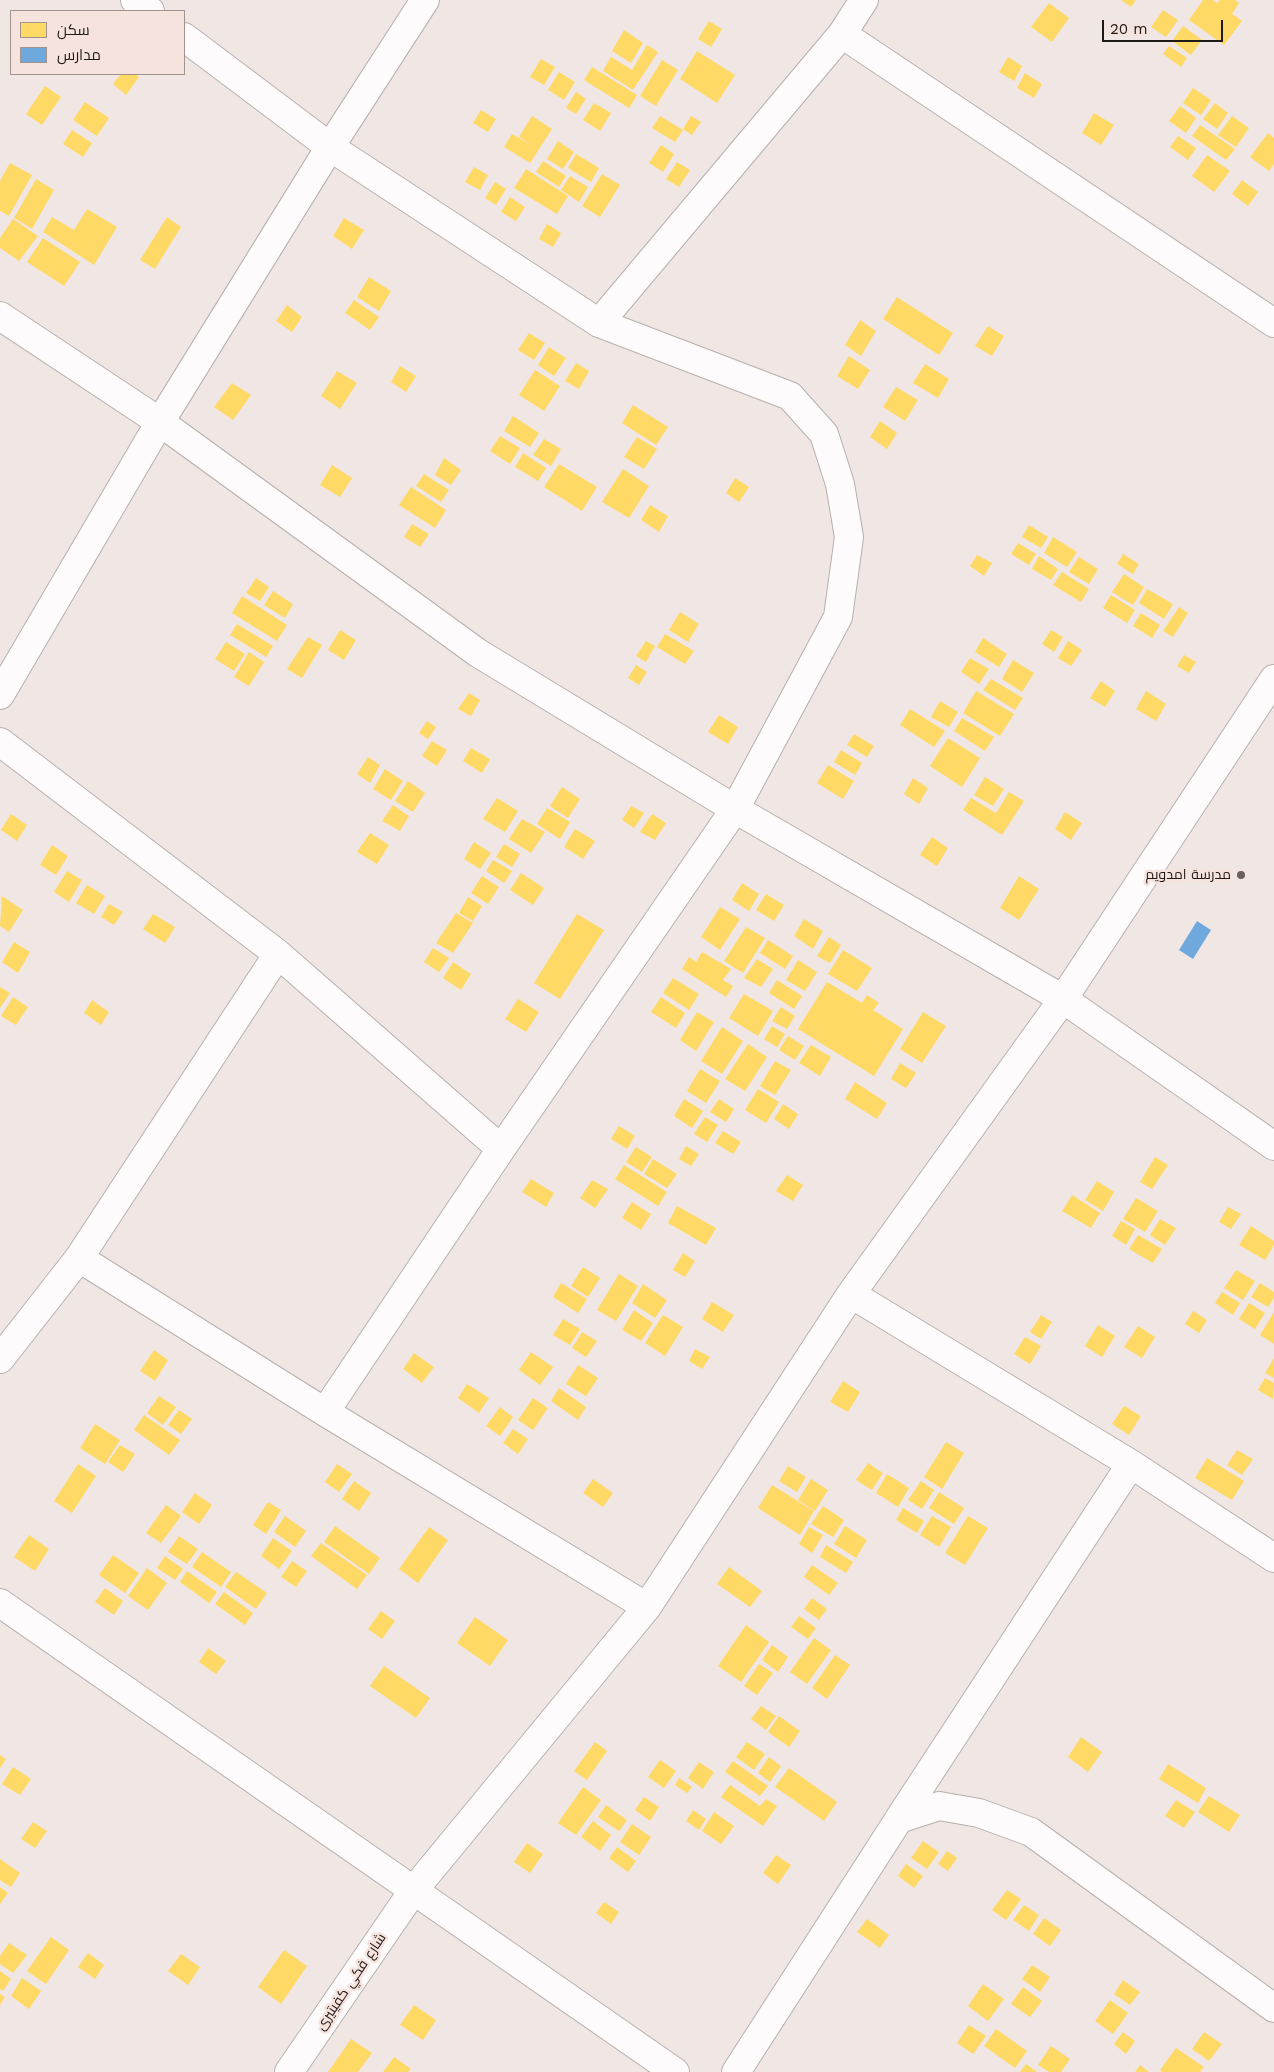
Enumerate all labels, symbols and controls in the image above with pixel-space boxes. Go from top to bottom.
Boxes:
legend [10,10,185,75]
scale bar [1104,10,1225,42]
text: 20 m [1110,20,1148,38]
text: سكن [57,21,90,39]
text: مدارس [57,46,101,64]
place label: مدرسة امدويم [1146,867,1231,883]
marker: مدرسة امدويم [1235,869,1247,881]
street label: شارع فكي كفيتيرى [312,1930,390,2034]

